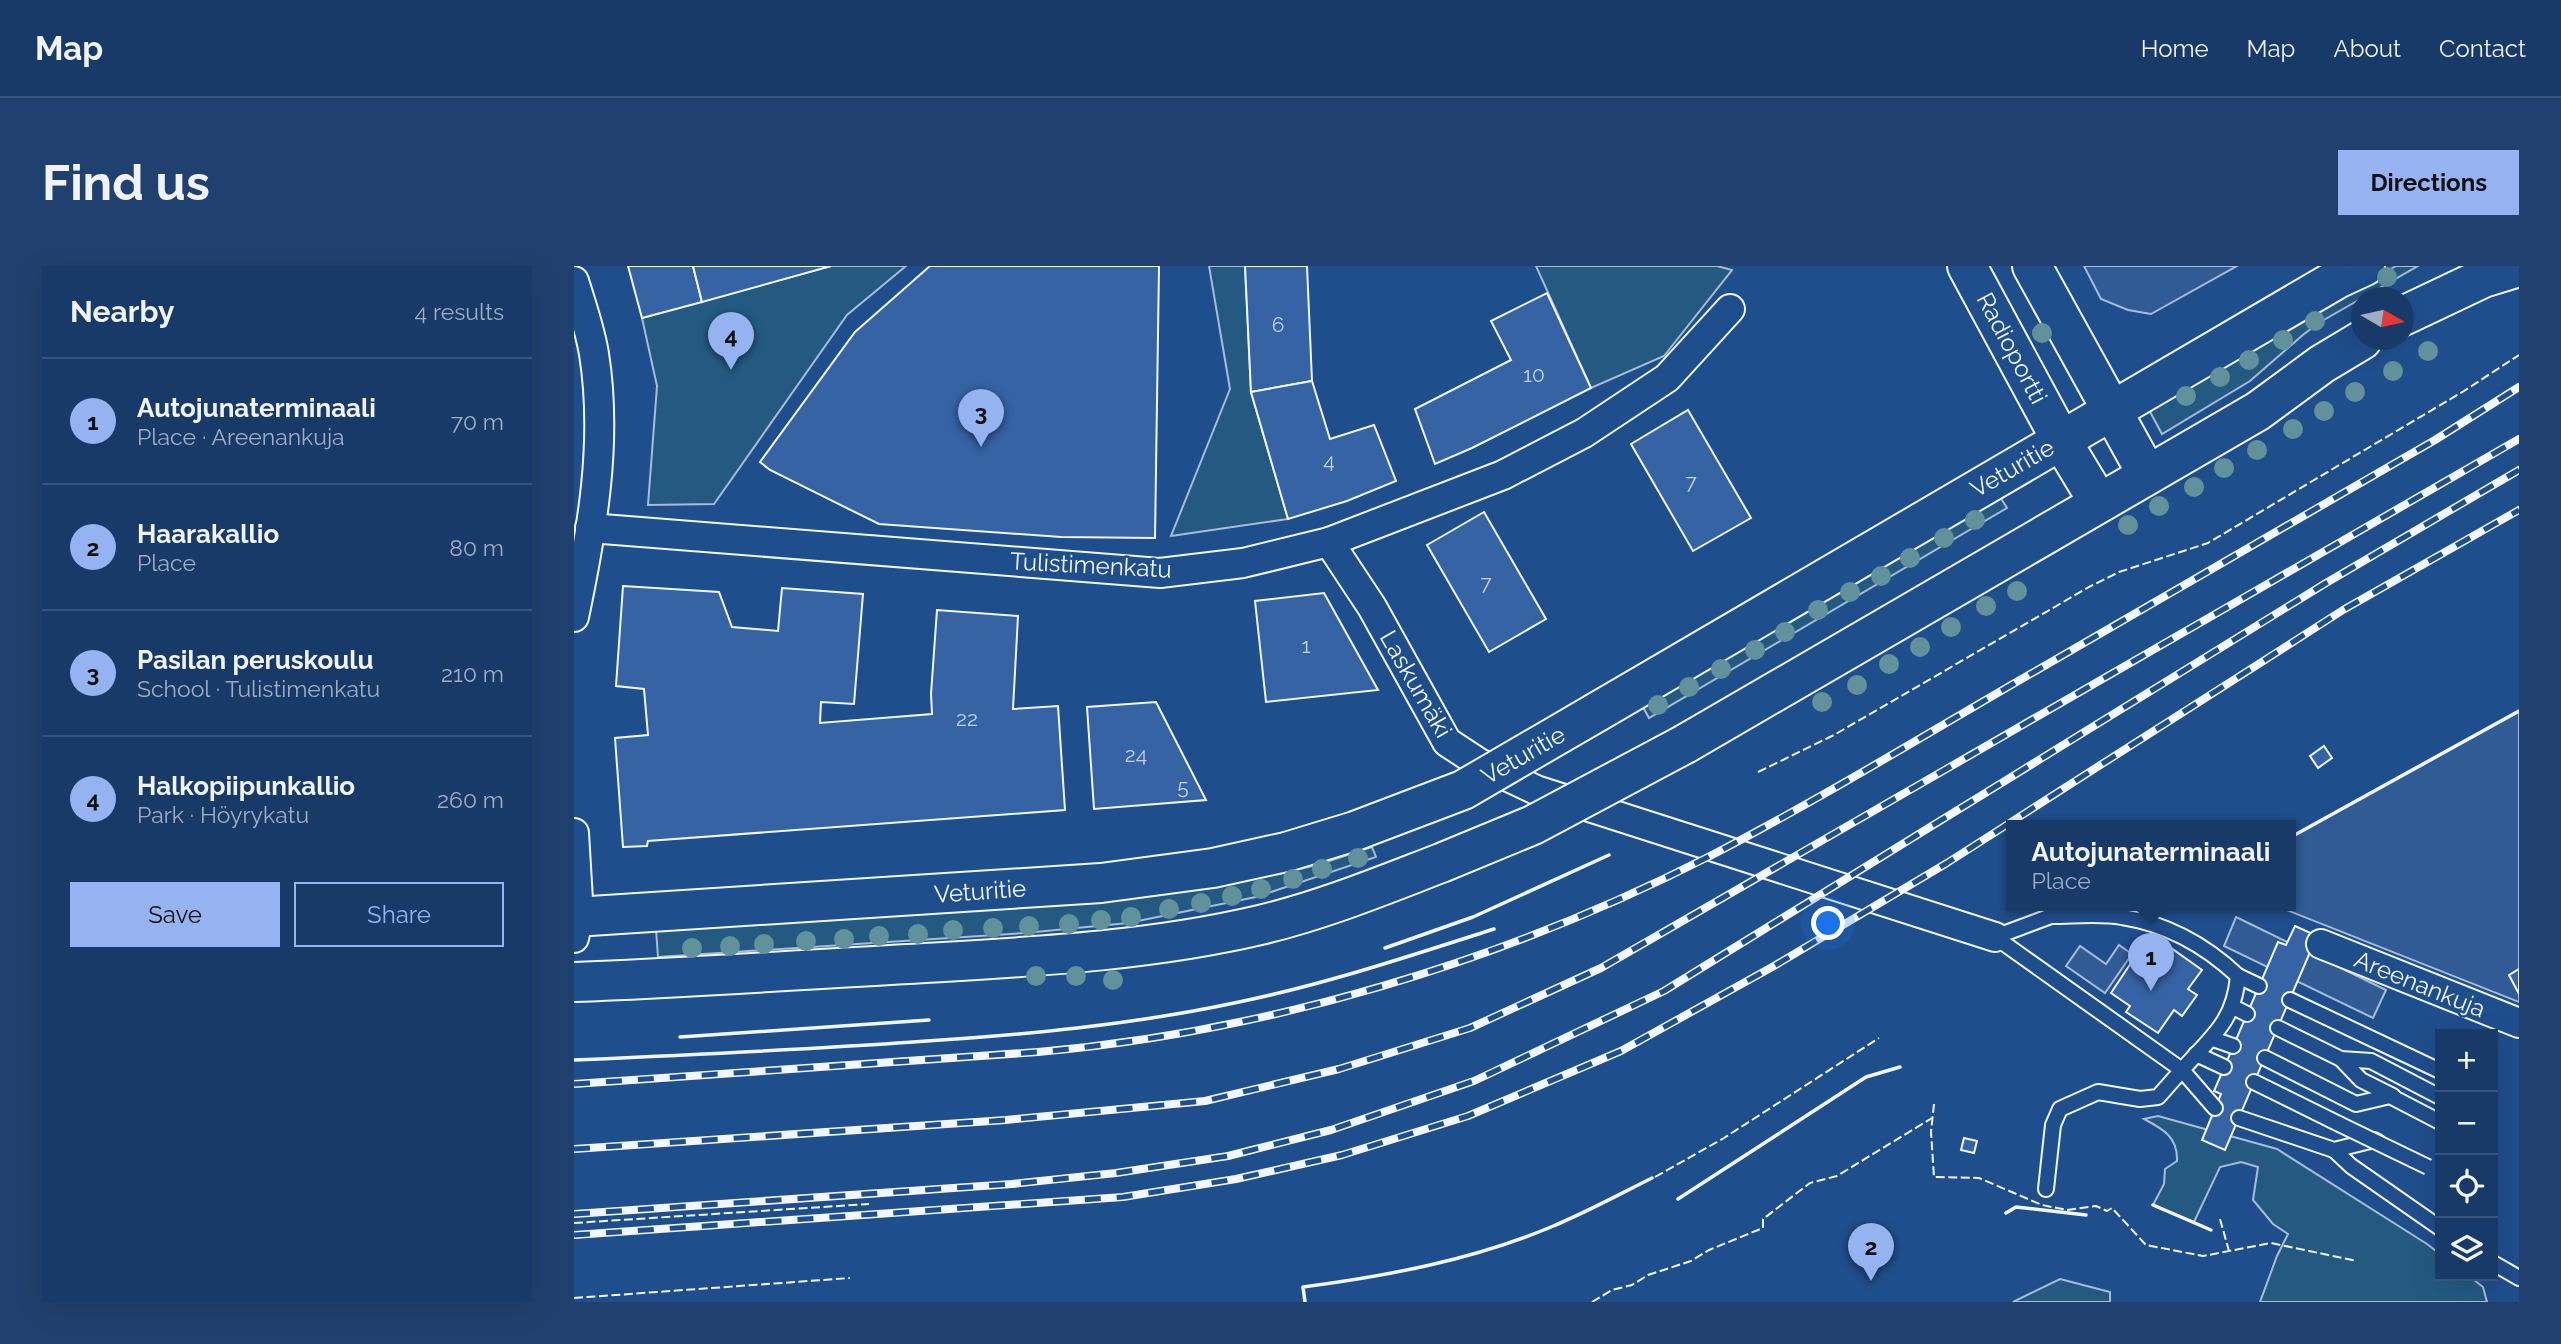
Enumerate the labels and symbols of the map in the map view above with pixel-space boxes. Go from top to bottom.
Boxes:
street label: Radioportti [1971,287,2053,409]
north arrow [2351,287,2414,350]
pin: 4 [708,312,754,370]
house number: 6 [1272,312,1284,337]
house number: 10 [1523,362,1545,387]
pin: 3 [958,389,1004,447]
street label: Veturitie [1965,432,2059,504]
house number: 4 [1323,448,1335,473]
house number: 7 [1685,469,1697,494]
street label: Tulistimenkatu [1010,546,1172,584]
house number: 7 [1480,570,1492,595]
street label: Laskumäki [1374,625,1458,743]
house number: 1 [1302,633,1311,658]
house number: 22 [956,706,978,731]
street label: Veturitie [1476,719,1570,791]
house number: 24 [1125,742,1147,767]
house number: 5 [1177,774,1189,799]
street label: Veturitie [933,873,1027,909]
your location [1811,906,1845,940]
pin: 1 [2128,933,2174,991]
street label: Areenankuja [2350,945,2490,1023]
pin: 2 [1848,1223,1894,1281]

